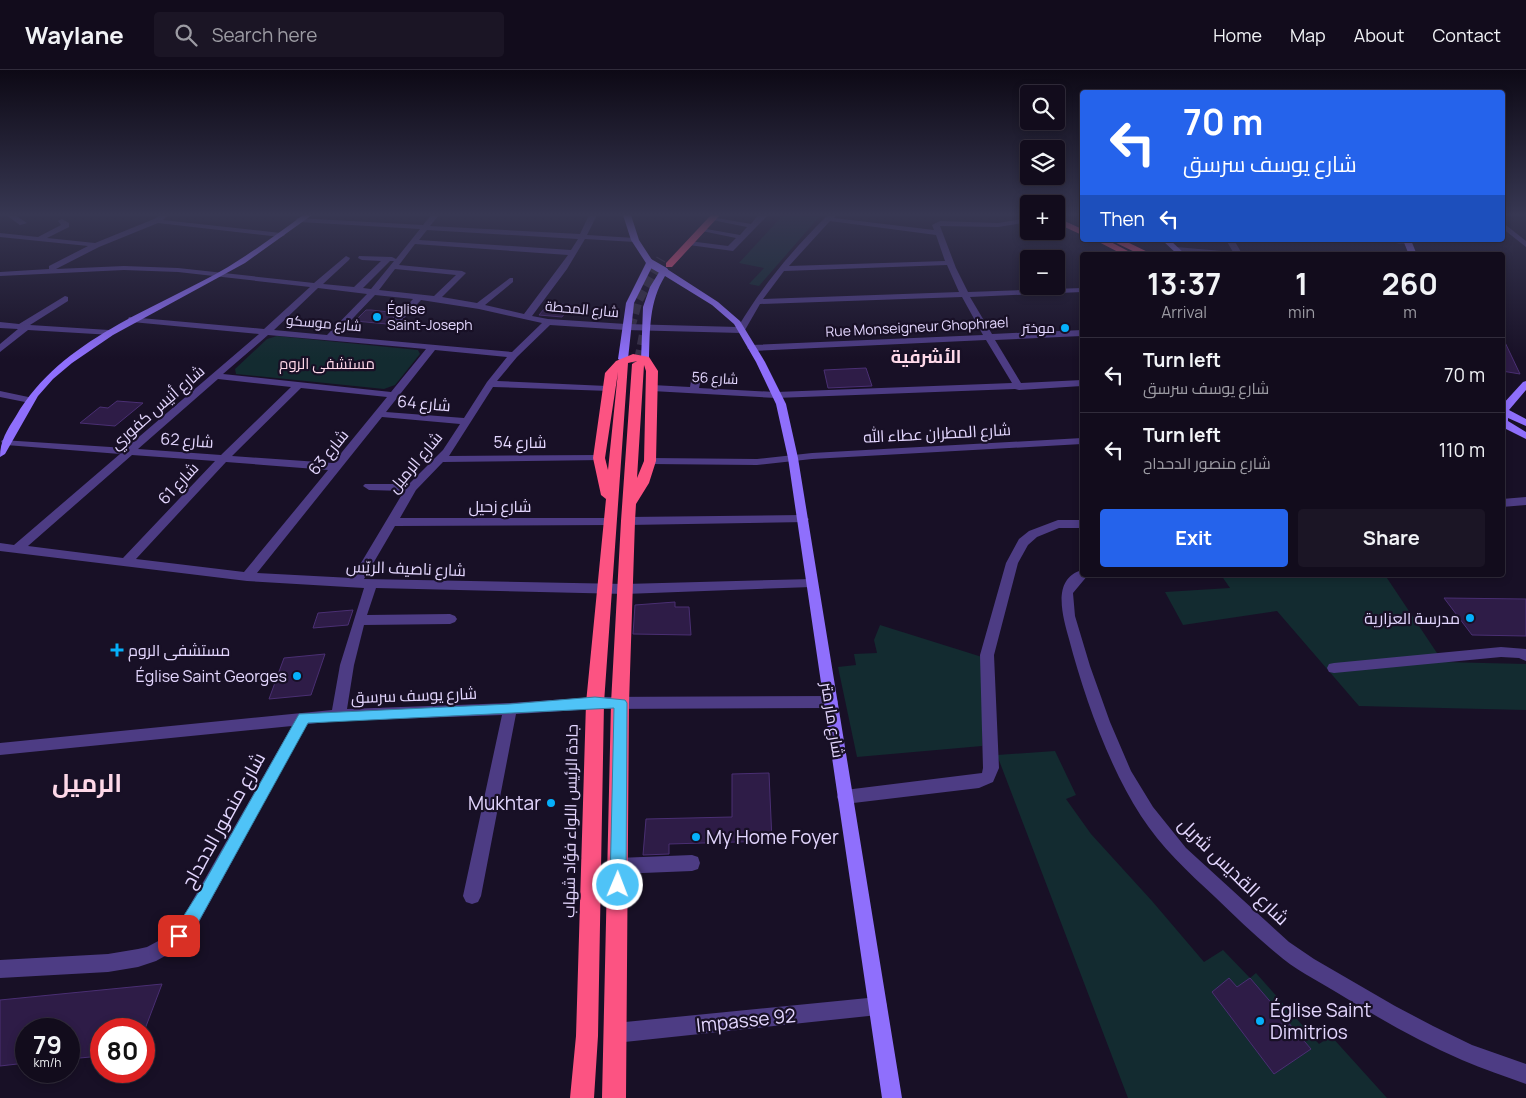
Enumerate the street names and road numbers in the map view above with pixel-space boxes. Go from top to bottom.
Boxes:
street label: شارع المحطة [544,296,620,321]
street label: شارع موسكو [285,310,363,335]
street label: Rue Monseigneur Ghophrael [825,312,1009,341]
street label: شارع أنيس كفوري [105,360,211,456]
street label: شارع 56 [691,367,739,388]
street label: شارع 64 [396,390,452,417]
street label: شارع المطران عطاء الله [863,418,1011,449]
street label: شارع 63 [303,424,354,480]
street label: شارع 62 [160,427,214,454]
street label: شارع الرميل [383,427,448,498]
street label: شارع 54 [494,431,546,454]
street label: شارع 61 [153,457,204,510]
street label: شارع زحيل [468,495,532,518]
street label: شارع ناصيف الريّس [346,555,466,582]
street label: شارع مار متر [815,680,850,760]
street label: شارع يوسف سرسق [350,682,478,709]
street label: جادة الرئيس اللواء فؤاد شهاب [557,724,583,918]
street label: شارع منصور الدحداح [175,747,272,893]
street label: شارع القديس شربل [1172,811,1295,932]
street label: Impasse 92 [695,1002,797,1038]

